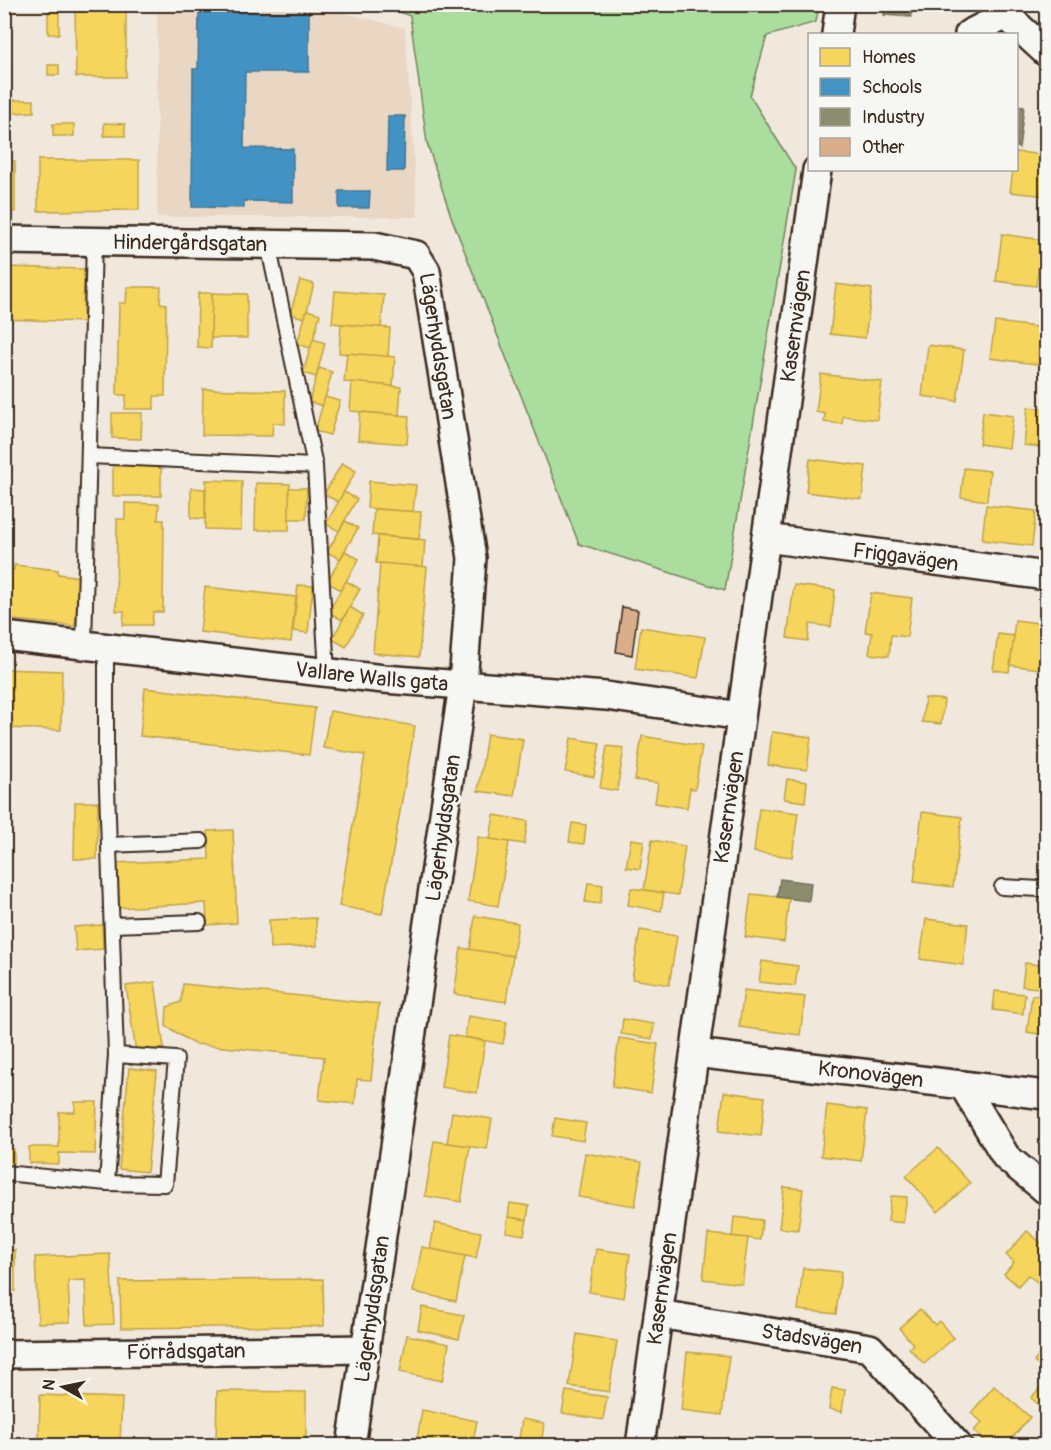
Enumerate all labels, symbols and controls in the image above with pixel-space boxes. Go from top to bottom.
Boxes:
legend [808,33,1018,171]
text: Homes [862,46,915,69]
text: Schools [862,76,922,99]
text: Industry [862,106,925,129]
text: Other [862,136,905,159]
street label: Hindergårdsgatan [113,229,267,258]
street label: Kasernvägen [775,268,817,384]
street label: Lägerhyddsgatan [412,271,463,422]
street label: Friggavägen [851,537,960,578]
street label: Vallare Walls gata [294,656,449,698]
street label: Kasernvägen [708,749,750,865]
street label: Lägerhyddsgatan [420,753,467,903]
street label: Kronovägen [816,1055,925,1094]
street label: Kasernvägen [641,1231,684,1347]
street label: Lägerhyddsgatan [349,1234,396,1384]
street label: Stadsvägen [759,1318,864,1361]
street label: Förrådsgatan [126,1338,246,1366]
north arrow [33,1357,93,1417]
text: N [38,1378,60,1392]

